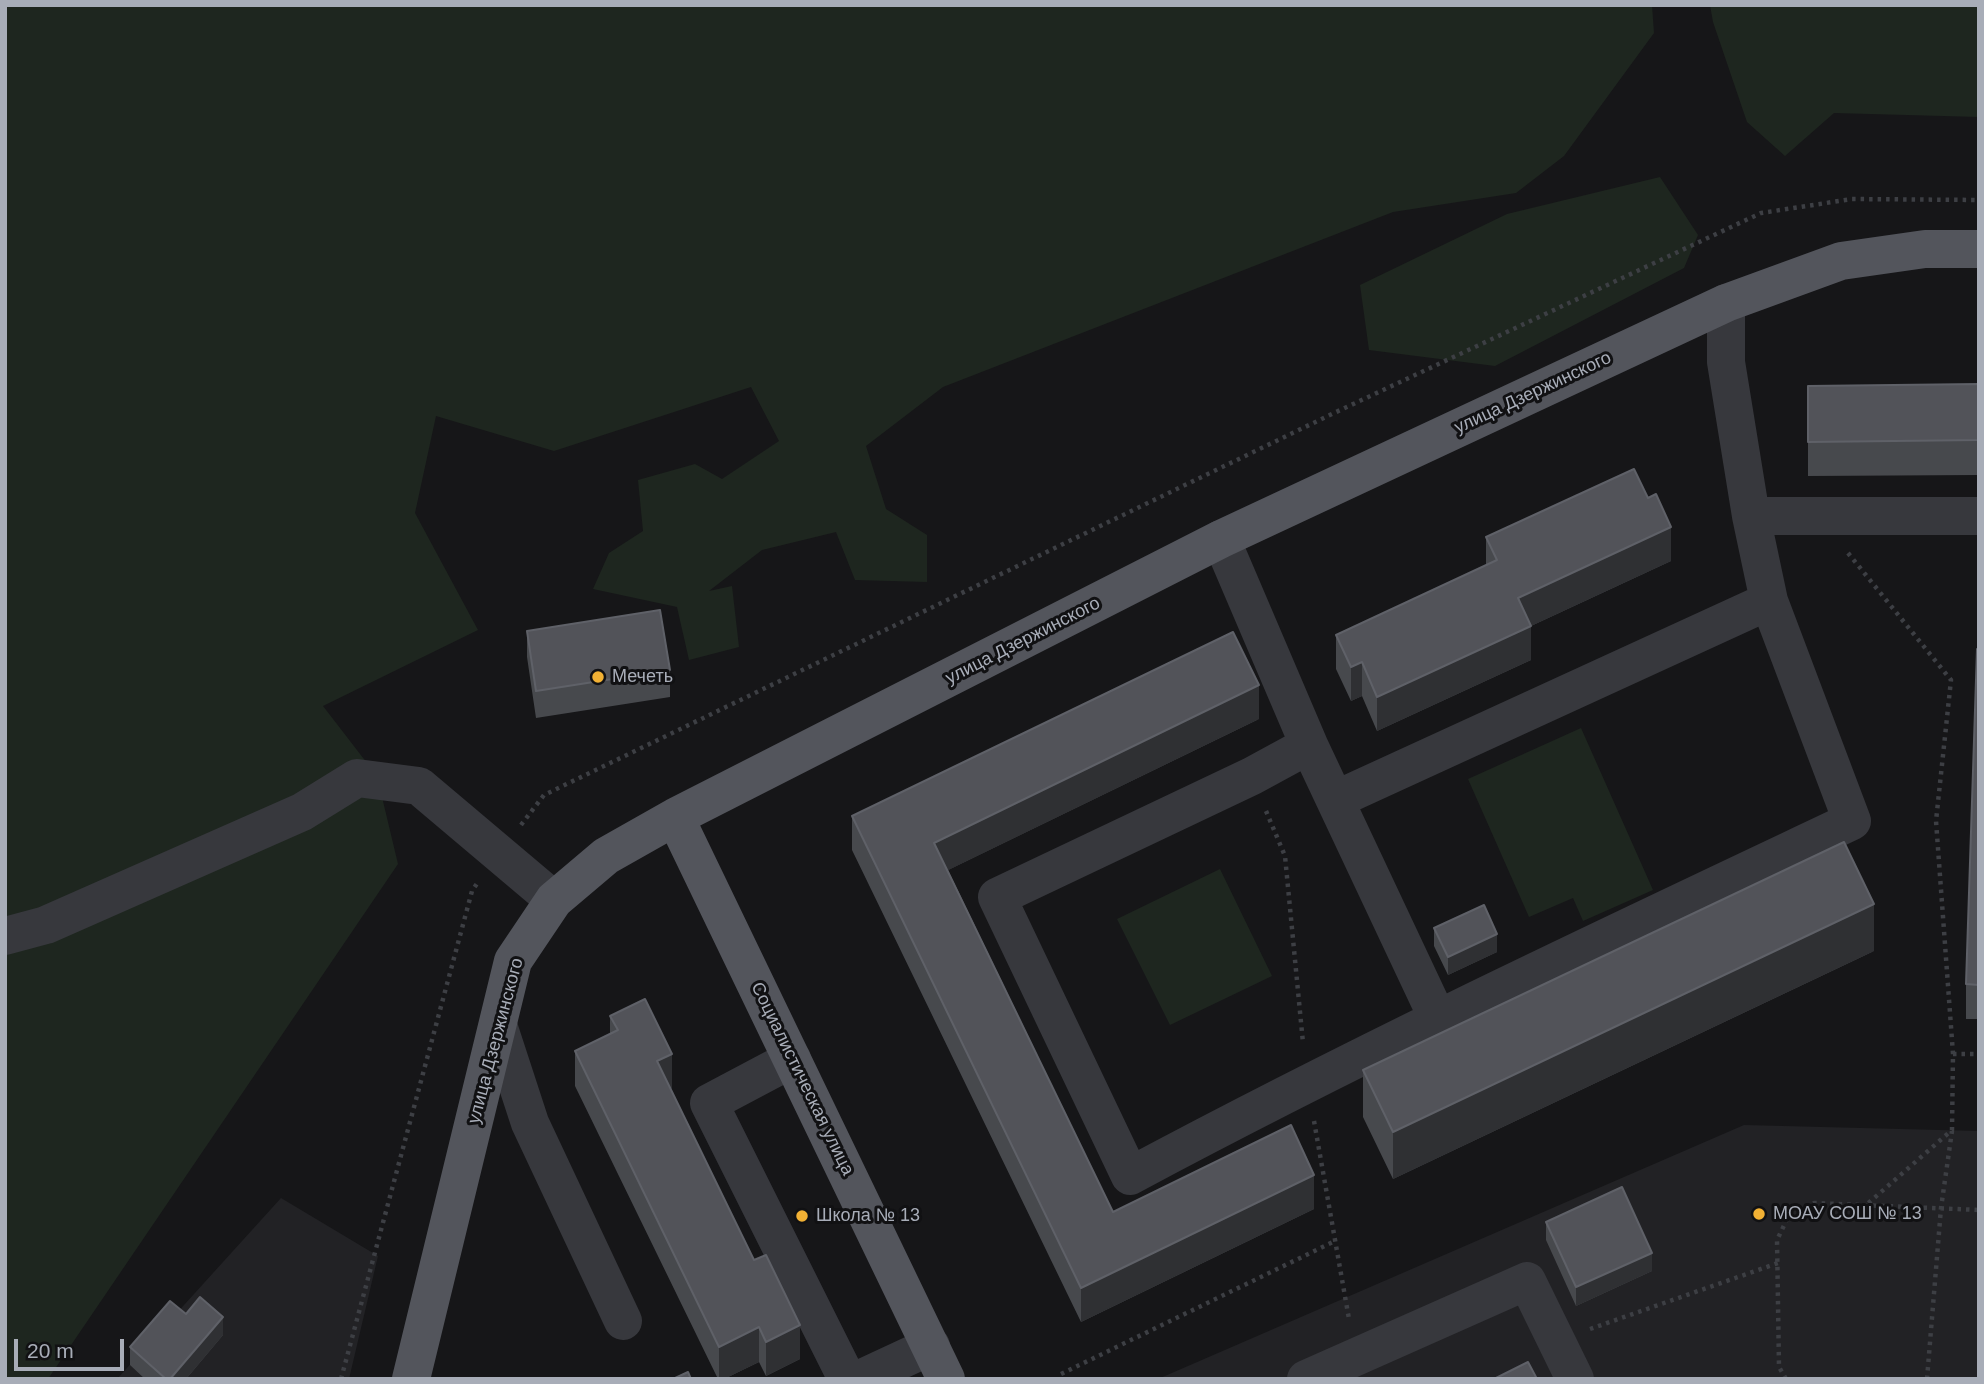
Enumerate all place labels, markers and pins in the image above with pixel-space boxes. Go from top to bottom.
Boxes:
place label: Мечеть [612,666,673,688]
marker: Мечеть [590,669,606,685]
place label: МОАУ СОШ № 13 [1773,1203,1922,1225]
place label: Школа № 13 [816,1205,920,1227]
marker: МОАУ СОШ № 13 [1751,1206,1767,1222]
marker: Школа № 13 [794,1208,810,1224]

